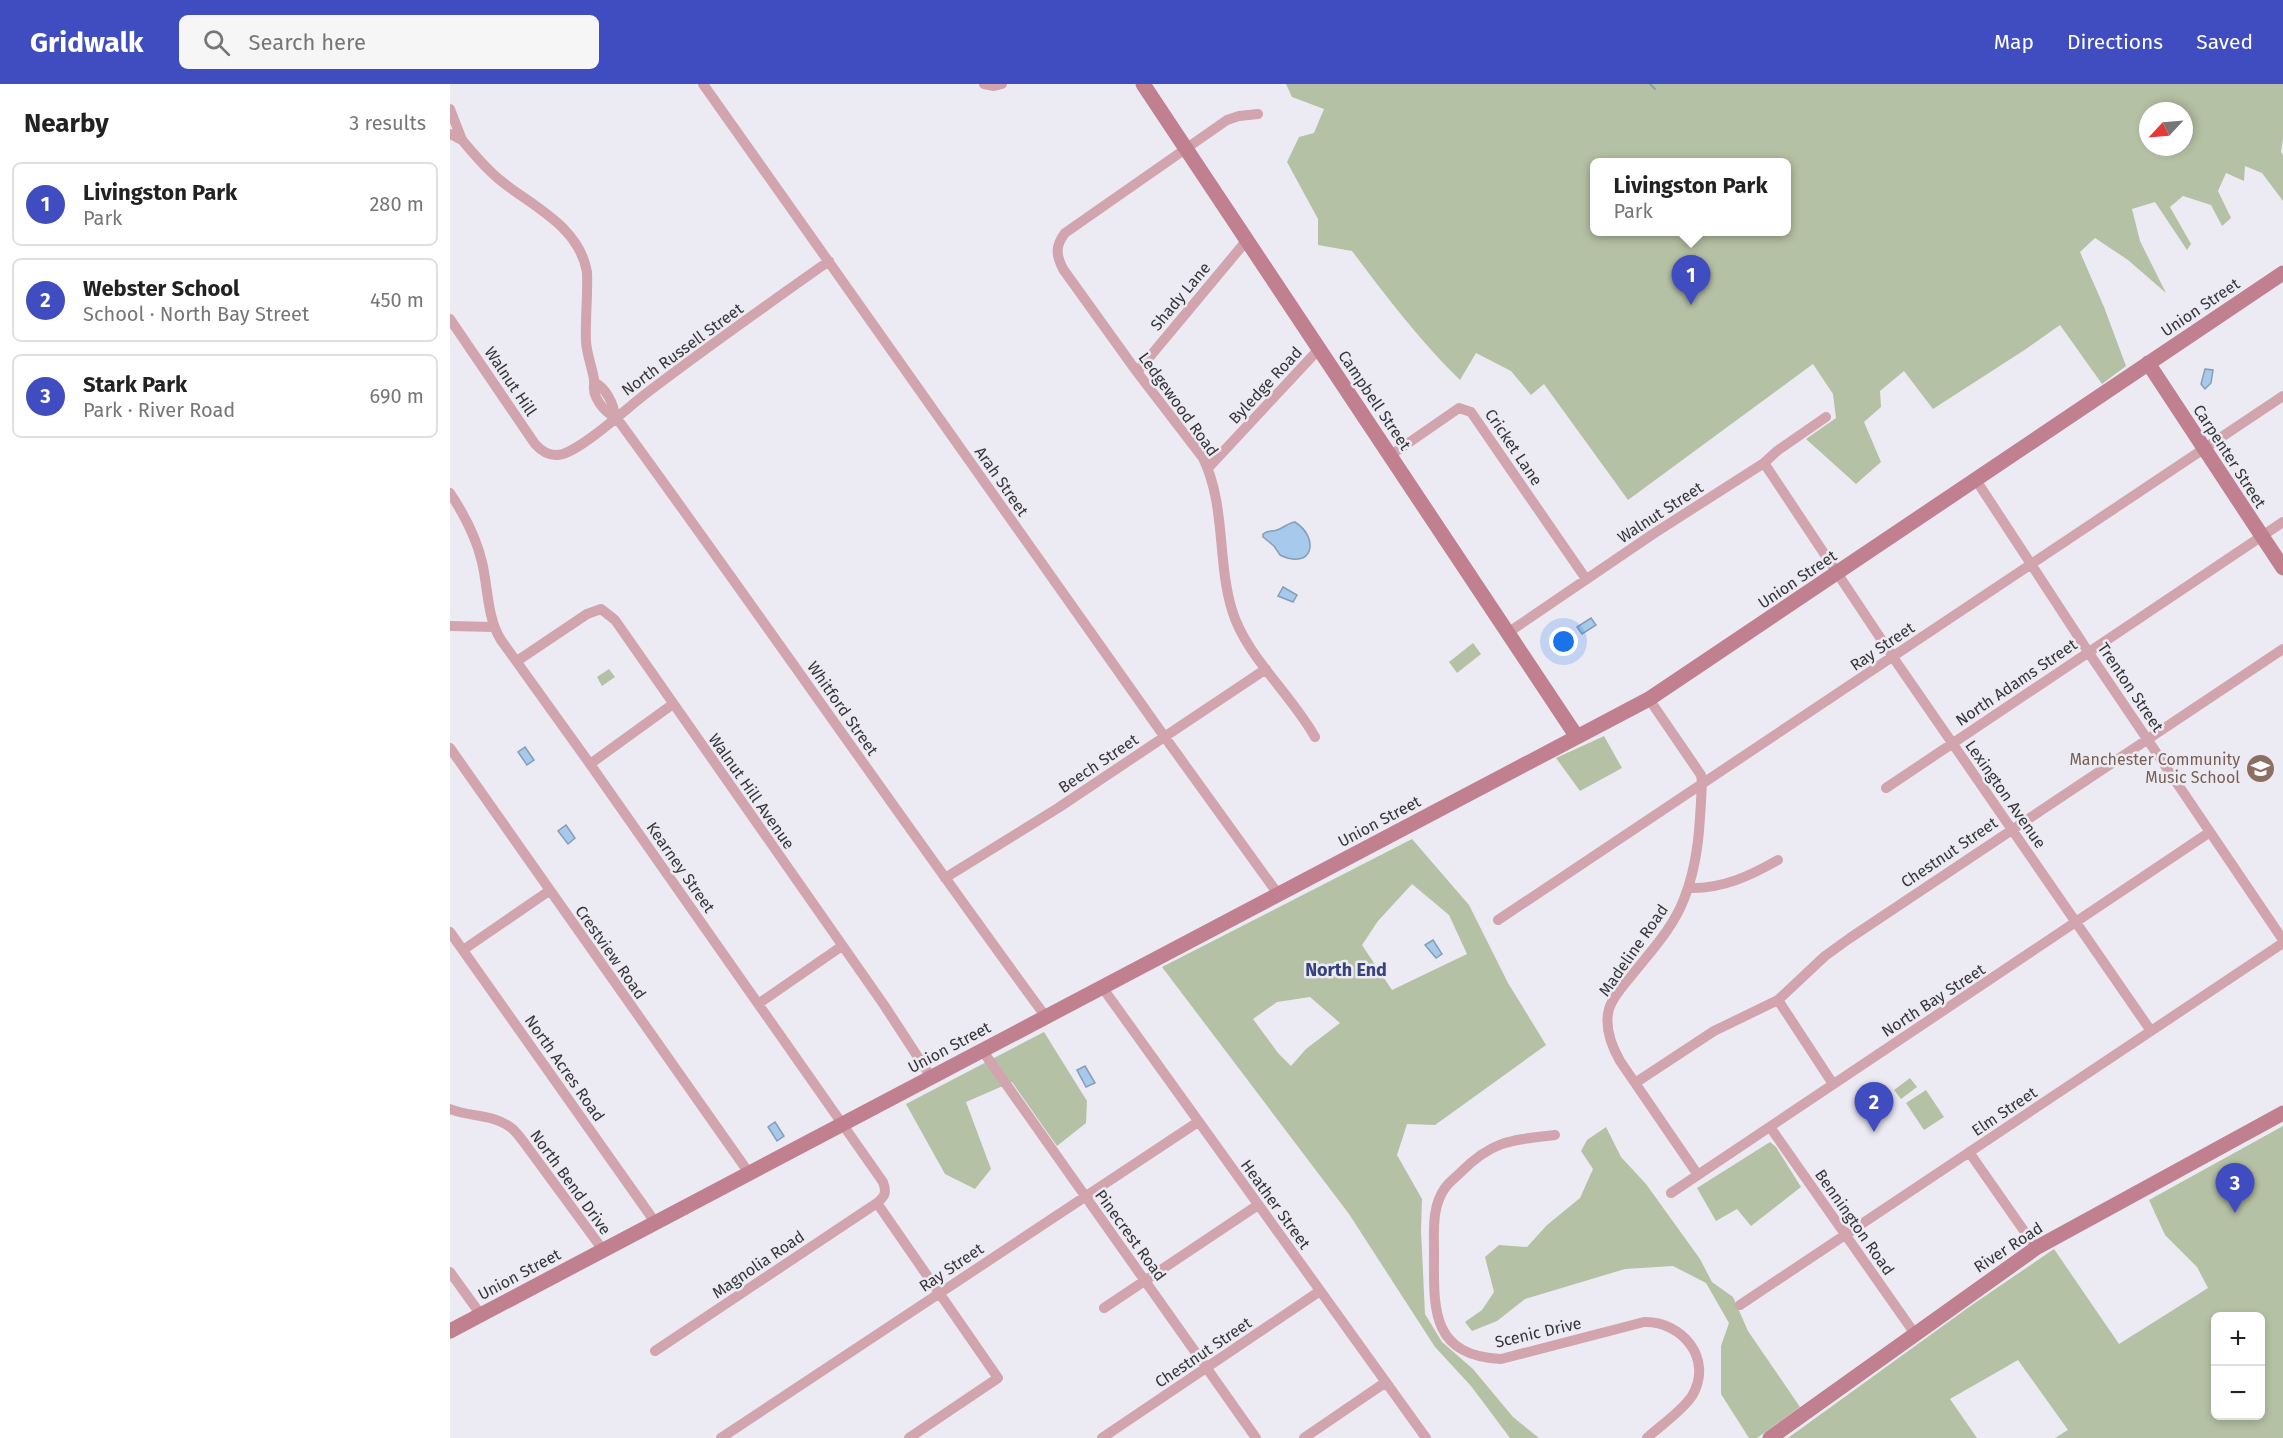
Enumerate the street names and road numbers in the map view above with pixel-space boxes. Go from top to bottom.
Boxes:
street label: Shady Lane [1146,258,1214,334]
street label: Union Street [2157,274,2243,341]
street label: North Russell Street [618,299,747,400]
street label: Walnut Hill [480,343,541,420]
street label: Byledge Road [1225,343,1306,428]
street label: Campbell Street [1334,347,1415,454]
street label: Ledgewood Road [1135,349,1223,460]
street label: Carpenter Street [2189,401,2270,512]
street label: Cricket Lane [1481,405,1546,489]
street label: Arah Street [971,443,1033,520]
street label: Walnut Street [1614,478,1707,547]
street label: Union Street [1754,546,1840,613]
street label: Ray Street [1846,618,1918,675]
street label: North Adams Street [1952,635,2081,730]
street label: Trenton Street [2094,639,2168,736]
street label: Whitford Street [803,658,882,759]
street label: Walnut Hill Avenue [705,730,799,853]
street label: Beech Street [1055,730,1142,797]
street label: Lexington Avenue [1961,737,2050,852]
street label: Union Street [1335,792,1424,851]
street label: Chestnut Street [1897,813,2001,892]
street label: Kearney Street [642,818,719,916]
street label: Madeline Road [1595,901,1672,1000]
street label: Crestview Road [571,902,650,1003]
street label: North Bay Street [1878,960,1989,1041]
street label: North Acres Road [521,1011,608,1125]
street label: Union Street [905,1018,994,1077]
street label: Elm Street [1968,1083,2041,1140]
street label: North Bend Drive [526,1126,615,1238]
street label: Heather Street [1237,1156,1315,1253]
street label: Bennington Road [1811,1166,1898,1279]
street label: Pinecrest Road [1091,1186,1170,1285]
street label: River Road [1970,1218,2046,1277]
street label: Magnolia Road [709,1227,808,1302]
street label: Ray Street [915,1239,987,1296]
street label: Union Street [475,1245,564,1304]
street label: Chestnut Street [1151,1313,1255,1392]
street label: Scenic Drive [1493,1313,1583,1352]

